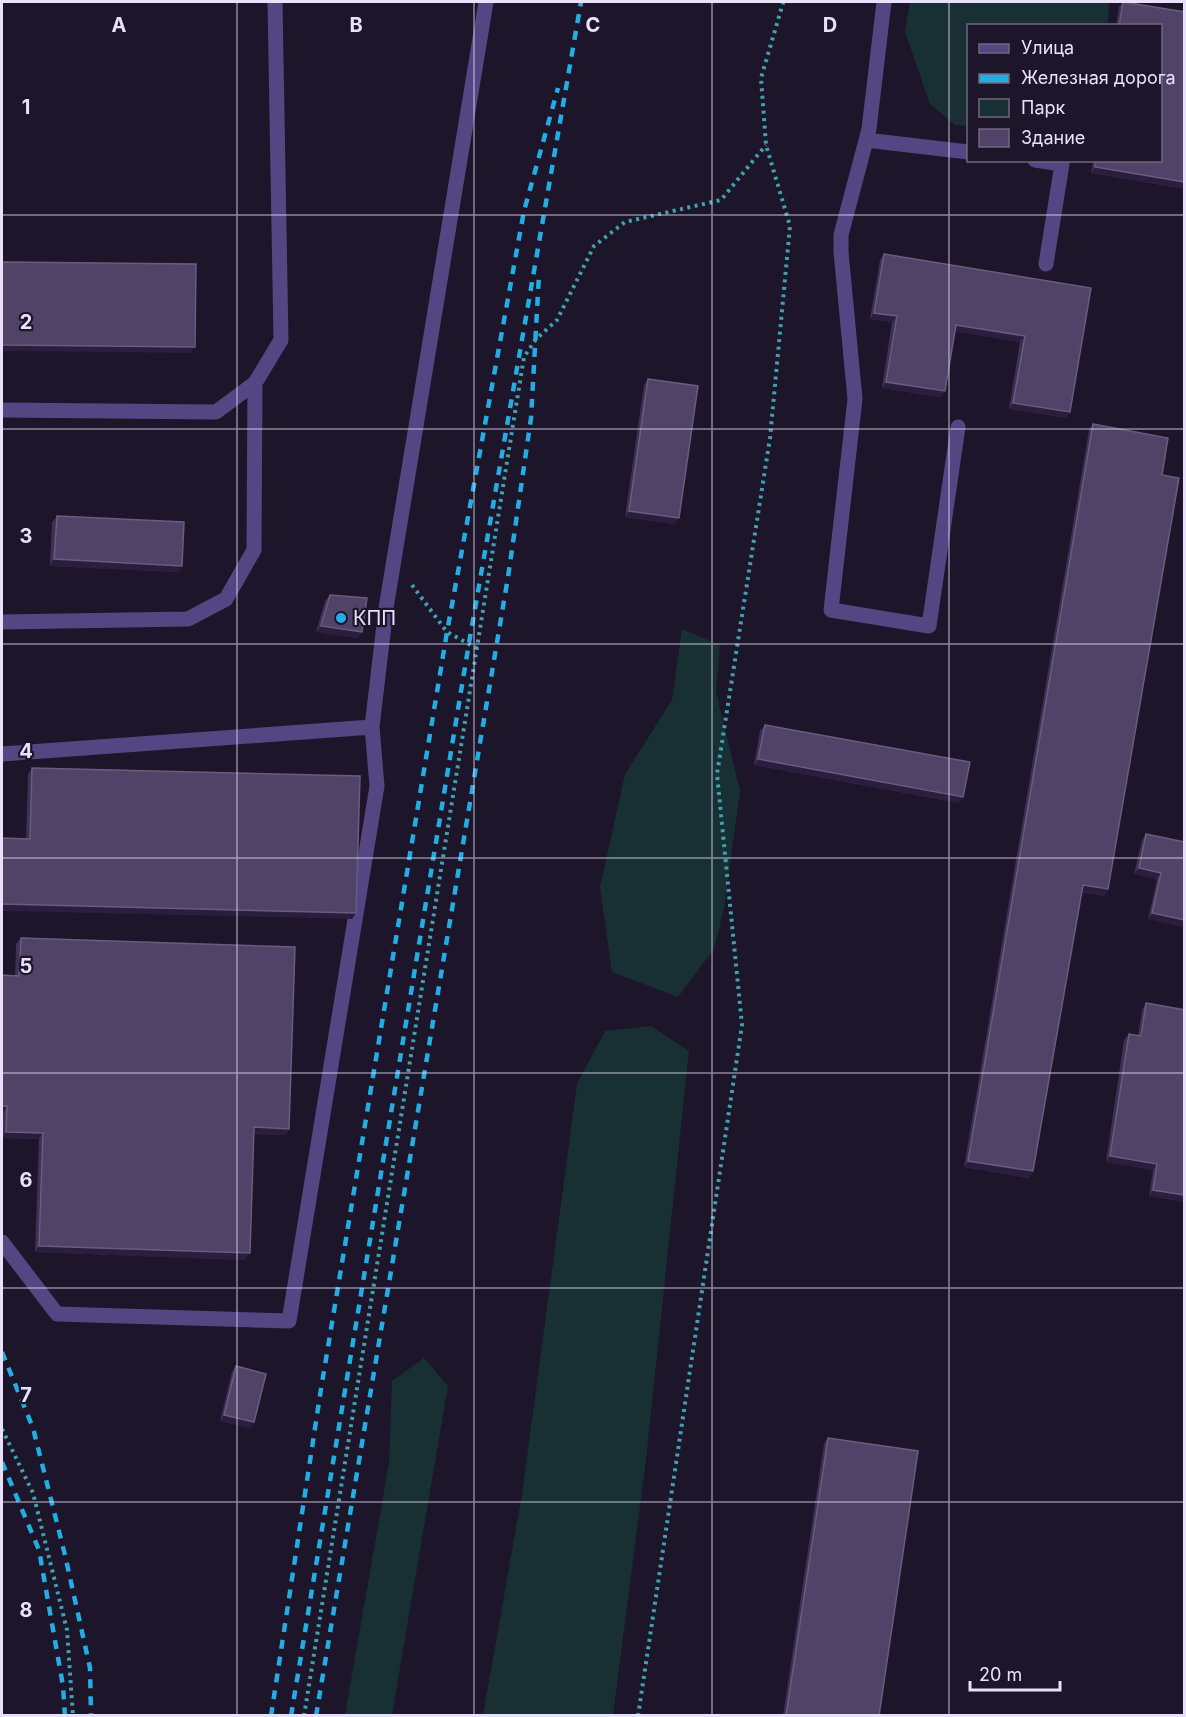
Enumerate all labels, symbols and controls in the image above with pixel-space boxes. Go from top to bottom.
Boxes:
text: A [112,13,127,37]
text: B [349,13,363,37]
text: C [586,13,600,37]
text: D [823,13,837,37]
legend [967,24,1162,162]
text: Улица [1021,37,1074,58]
text: Железная дорога [1021,67,1176,88]
text: 1 [22,95,30,119]
text: Парк [1021,97,1066,118]
text: Здание [1021,127,1085,148]
text: 2 [20,310,32,334]
text: 3 [20,524,32,548]
place label: КПП [353,606,396,630]
marker: КПП [334,611,348,625]
text: 4 [19,739,33,763]
text: 5 [20,954,32,978]
text: 6 [20,1168,33,1192]
text: 7 [20,1383,32,1407]
text: 8 [19,1598,33,1622]
scale bar [970,1654,1060,1692]
text: 20 m [979,1664,1022,1685]

